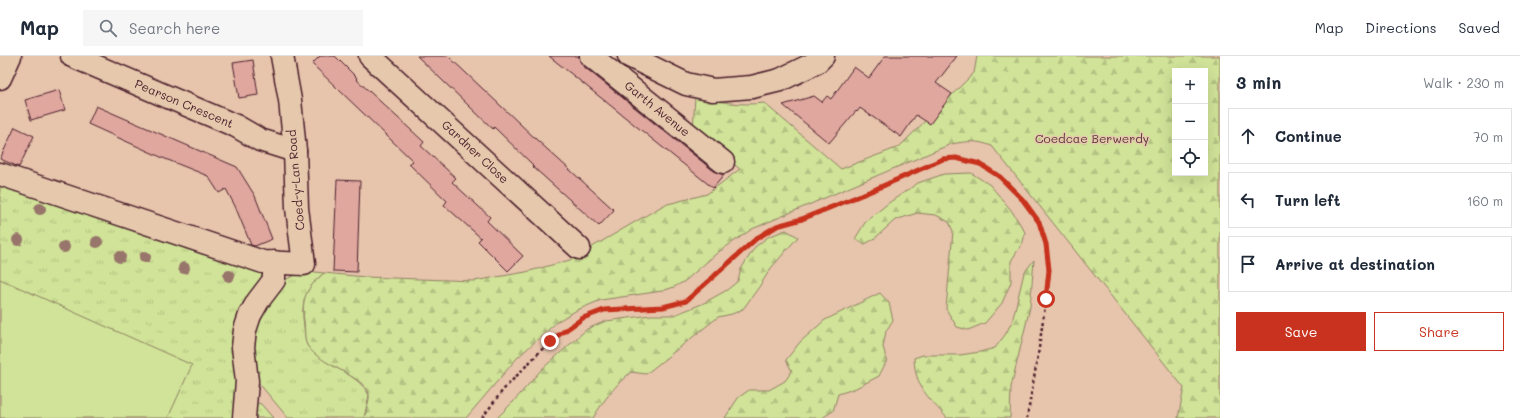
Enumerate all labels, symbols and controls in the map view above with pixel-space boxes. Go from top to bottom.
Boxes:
search box [83,10,363,46]
text: Map [20,15,59,40]
icon: search [97,17,119,39]
text: Search here [129,18,220,38]
text: Map [1315,18,1343,37]
text: Directions [1365,18,1436,37]
text: Saved [1458,18,1500,37]
map controls [1172,68,1208,176]
button: + [1172,68,1208,104]
text: 3 min [1236,71,1281,93]
text: Walk · 230 m [1423,74,1504,91]
street label: Pearson Crescent [132,75,236,131]
street label: Garth Avenue [622,77,694,140]
button: − [1172,104,1208,140]
street label: Gardner Close [439,116,513,186]
icon: ahead [1237,125,1259,147]
text: Continue [1275,126,1342,146]
text: 70 m [1473,128,1503,145]
street label: Coed-y-Lan Road [283,129,307,231]
park label: Coedcae Berwerdy [1035,130,1149,146]
button: locate [1172,140,1208,176]
icon: left [1237,189,1259,211]
text: Turn left [1275,190,1340,210]
text: 160 m [1467,192,1503,209]
icon: arrive [1237,253,1259,275]
text: Arrive at destination [1275,254,1435,274]
route start [1037,290,1055,308]
button: Save [1236,312,1366,351]
button: Share [1374,312,1504,351]
route end [541,332,559,350]

